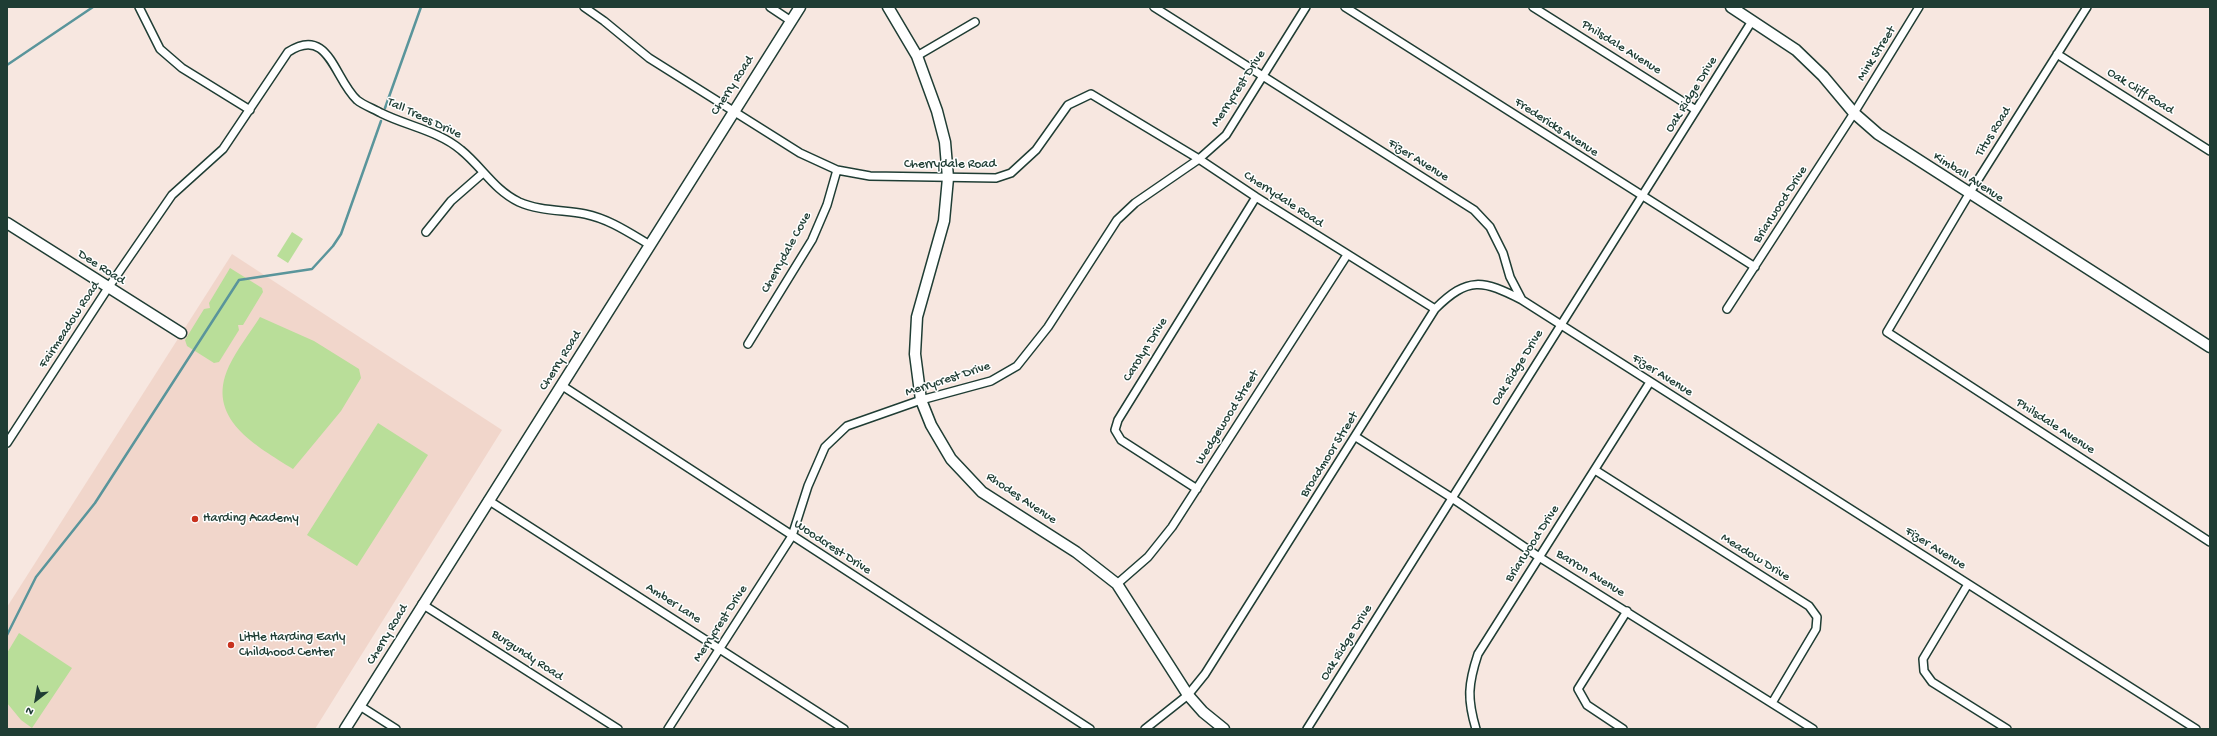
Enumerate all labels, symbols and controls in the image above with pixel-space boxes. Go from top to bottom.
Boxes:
street label: Philsdale Avenue [1578,17,1664,79]
street label: Mink Street [1854,24,1900,84]
street label: Merrycrest Drive [1208,48,1270,130]
street label: Cherry Road [708,53,758,119]
street label: Oak Ridge Drive [1662,54,1722,136]
street label: Oak Cliff Road [2104,65,2176,119]
street label: Tall Trees Drive [384,95,464,143]
street label: Fredericks Avenue [1511,95,1601,161]
street label: Titus Road [1973,104,2015,160]
street label: Fizer Avenue [1385,136,1451,186]
street label: Kimball Avenue [1930,149,2006,207]
street label: Cherrydale Road [904,157,996,173]
street label: Briarwood Drive [1750,164,1812,246]
street label: Cherrydale Road [1240,168,1326,232]
street label: Cherrydale Cove [758,210,816,296]
street label: Dee Road [74,247,128,289]
street label: Fairmeadow Road [36,279,104,371]
street label: Carolyn Drive [1120,315,1172,385]
street label: Oak Ridge Drive [1488,327,1548,409]
street label: Cherry Road [536,328,586,394]
street label: Fizer Avenue [1629,351,1695,401]
street label: Merrycrest Drive [903,359,993,401]
street label: Wedgewood Street [1193,368,1263,468]
street label: Philsdale Avenue [2013,396,2097,458]
street label: Broadmoor Street [1297,409,1363,501]
street label: Rhodes Avenue [983,470,1059,528]
street label: Briarwood Drive [1502,503,1564,585]
place label: Harding Academy [203,511,299,527]
marker: Harding Academy [190,514,200,524]
street label: Woodcrest Drive [790,517,874,579]
street label: Fizer Avenue [1902,524,1968,574]
street label: Meadow Drive [1717,531,1793,585]
street label: Barron Avenue [1553,547,1627,601]
street label: Amber Lane [642,580,704,628]
street label: Merrycrest Drive [690,583,752,665]
street label: Cherry Road [364,602,412,668]
street label: Oak Ridge Drive [1317,602,1377,684]
street label: Burgundy Road [488,627,566,685]
place label: Little Harding Early Childhood Center [239,630,345,661]
marker: Little Harding Early Childhood Center [226,640,236,650]
north arrow [16,680,56,720]
text: N [24,703,36,717]

